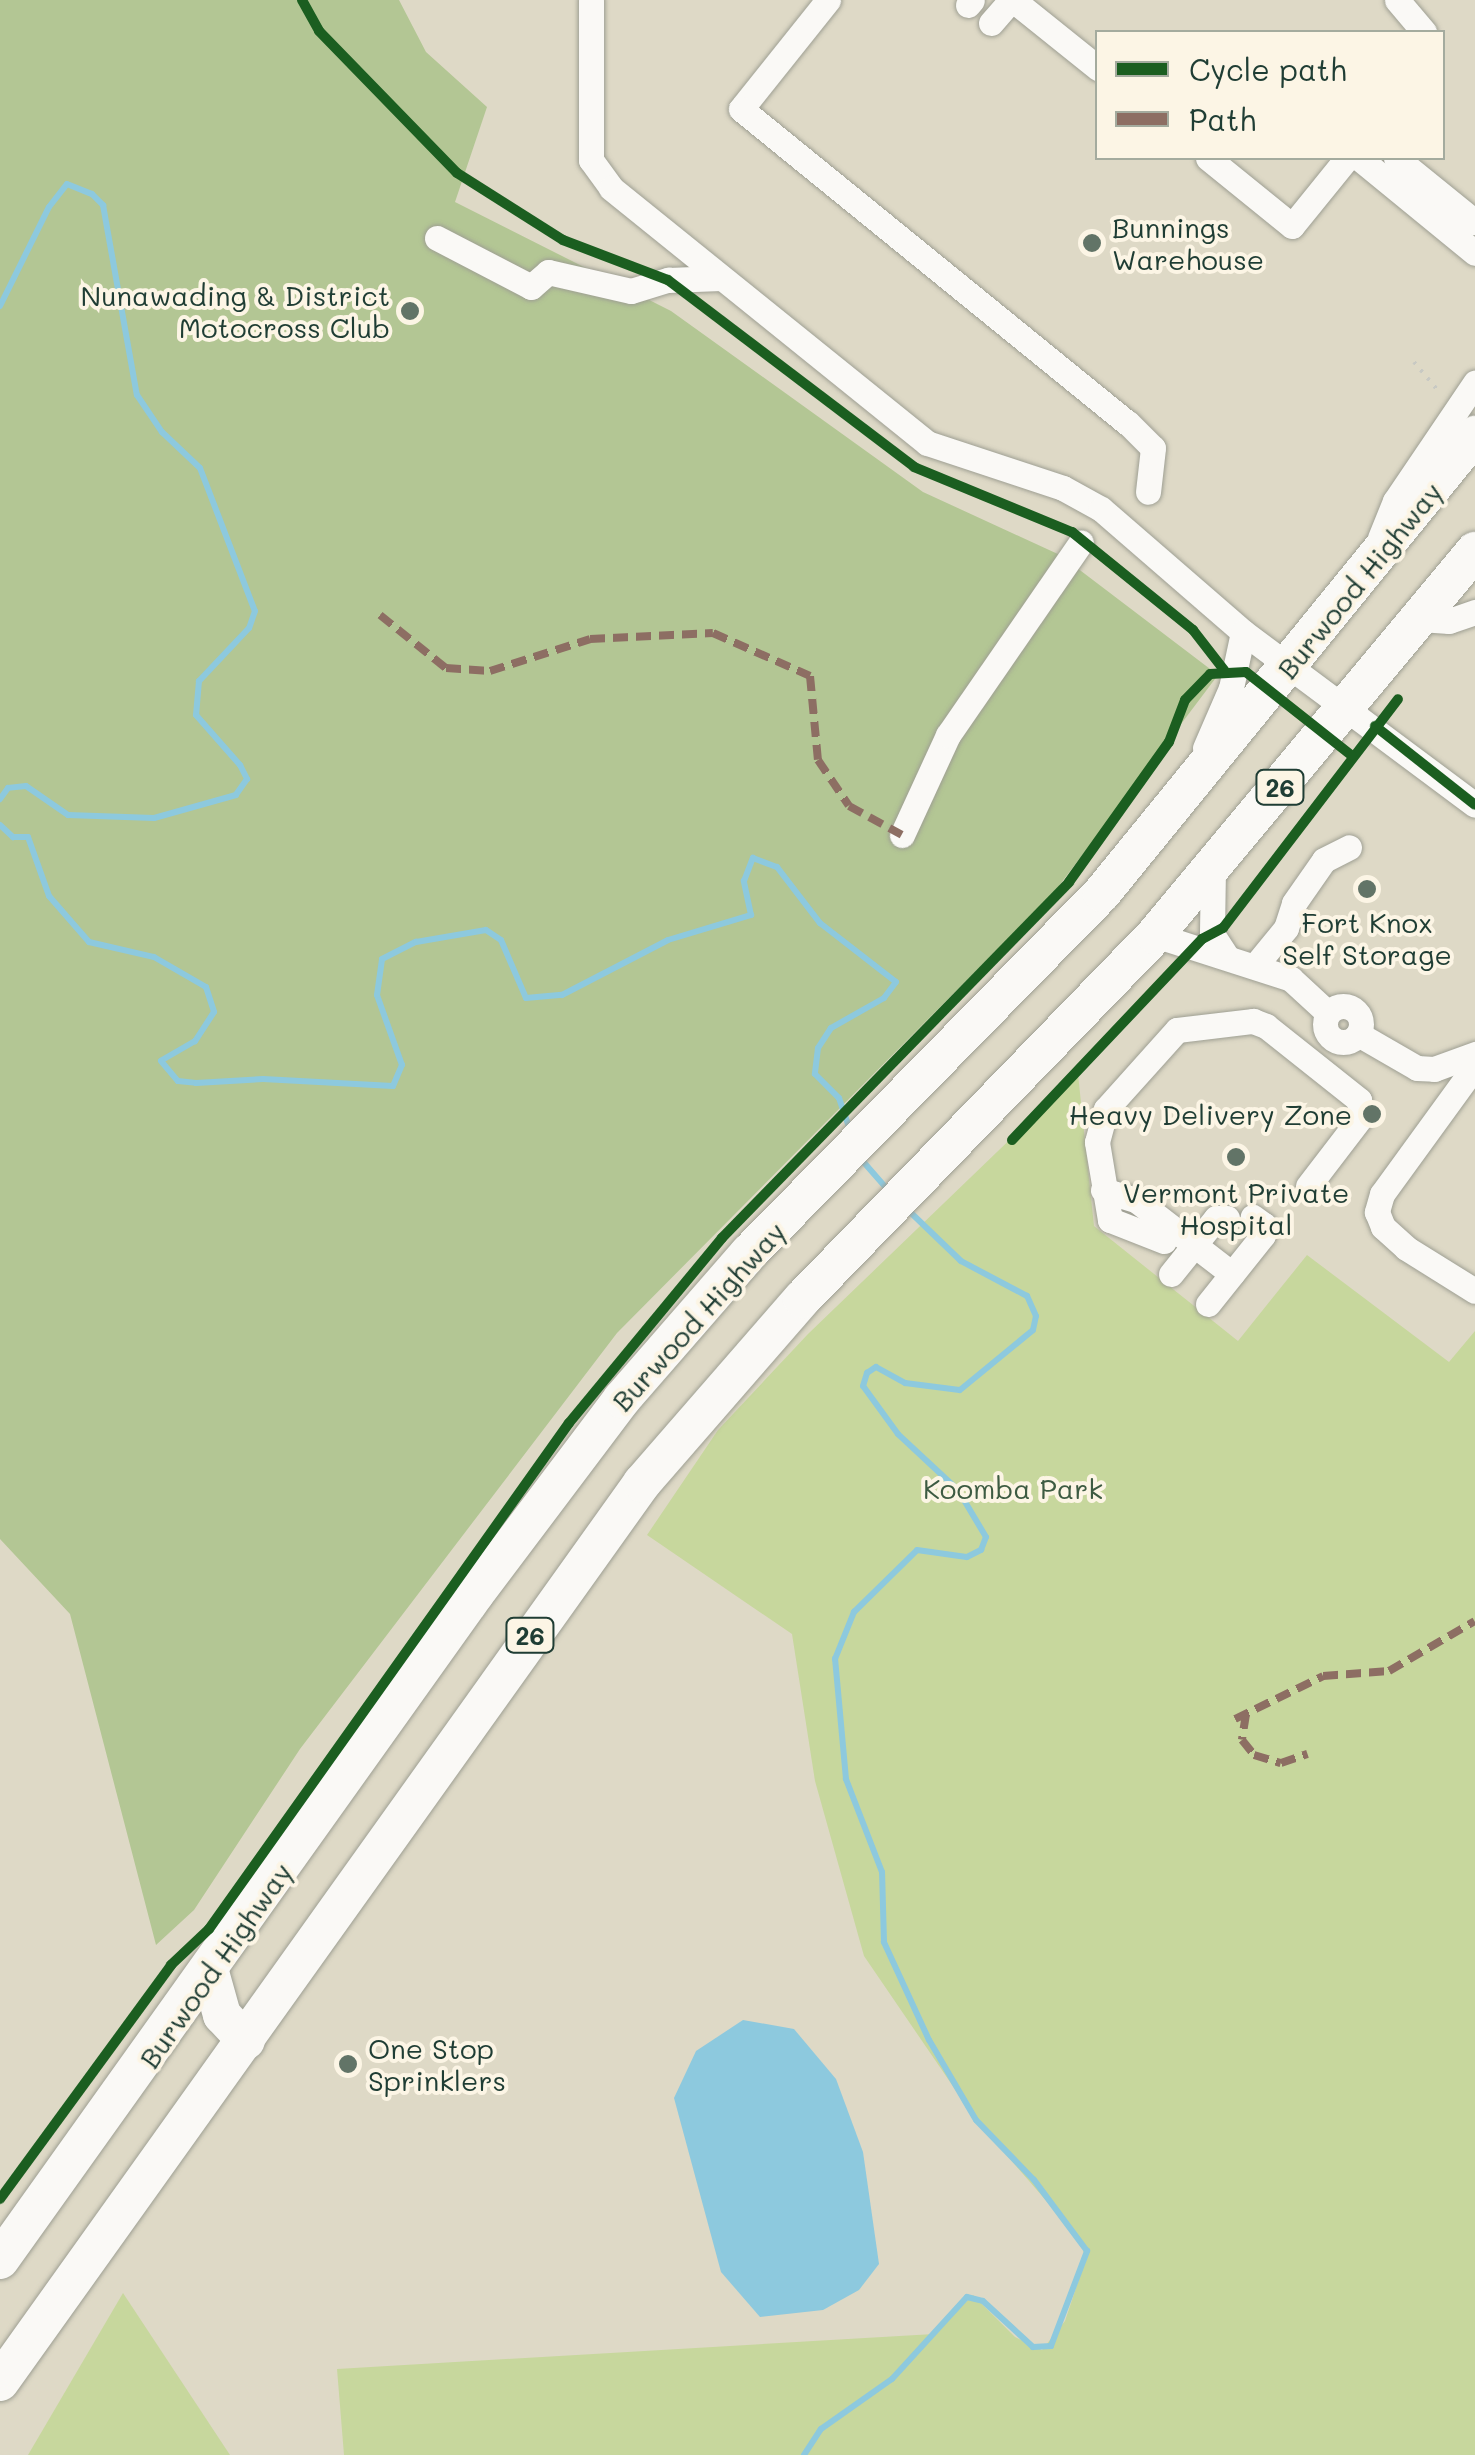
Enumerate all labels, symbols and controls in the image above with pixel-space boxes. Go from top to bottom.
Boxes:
legend [1095,30,1445,160]
text: Cycle path [1189,49,1347,89]
text: Path [1189,99,1256,139]
place label: Bunnings Warehouse [1112,210,1264,276]
marker: Bunnings Warehouse [1081,232,1103,254]
place label: Nunawading & District Motocross Club [81,278,390,344]
marker: Nunawading & District Motocross Club [399,300,421,322]
street label: Burwood Highway [1270,475,1448,685]
road number: 26 [1255,767,1305,807]
marker: Fort Knox Self Storage [1356,878,1378,900]
place label: Fort Knox Self Storage [1282,905,1452,971]
place label: Heavy Delivery Zone [1069,1097,1352,1131]
marker: Heavy Delivery Zone [1361,1103,1383,1125]
marker: Vermont Private Hospital [1223,1144,1249,1170]
place label: Vermont Private Hospital [1123,1175,1349,1241]
street label: Burwood Highway [604,1215,792,1417]
park label: Koomba Park [923,1471,1103,1505]
road number: 26 [505,1615,555,1655]
street label: Burwood Highway [132,1856,298,2074]
place label: One Stop Sprinklers [368,2031,506,2097]
marker: One Stop Sprinklers [337,2053,359,2075]

